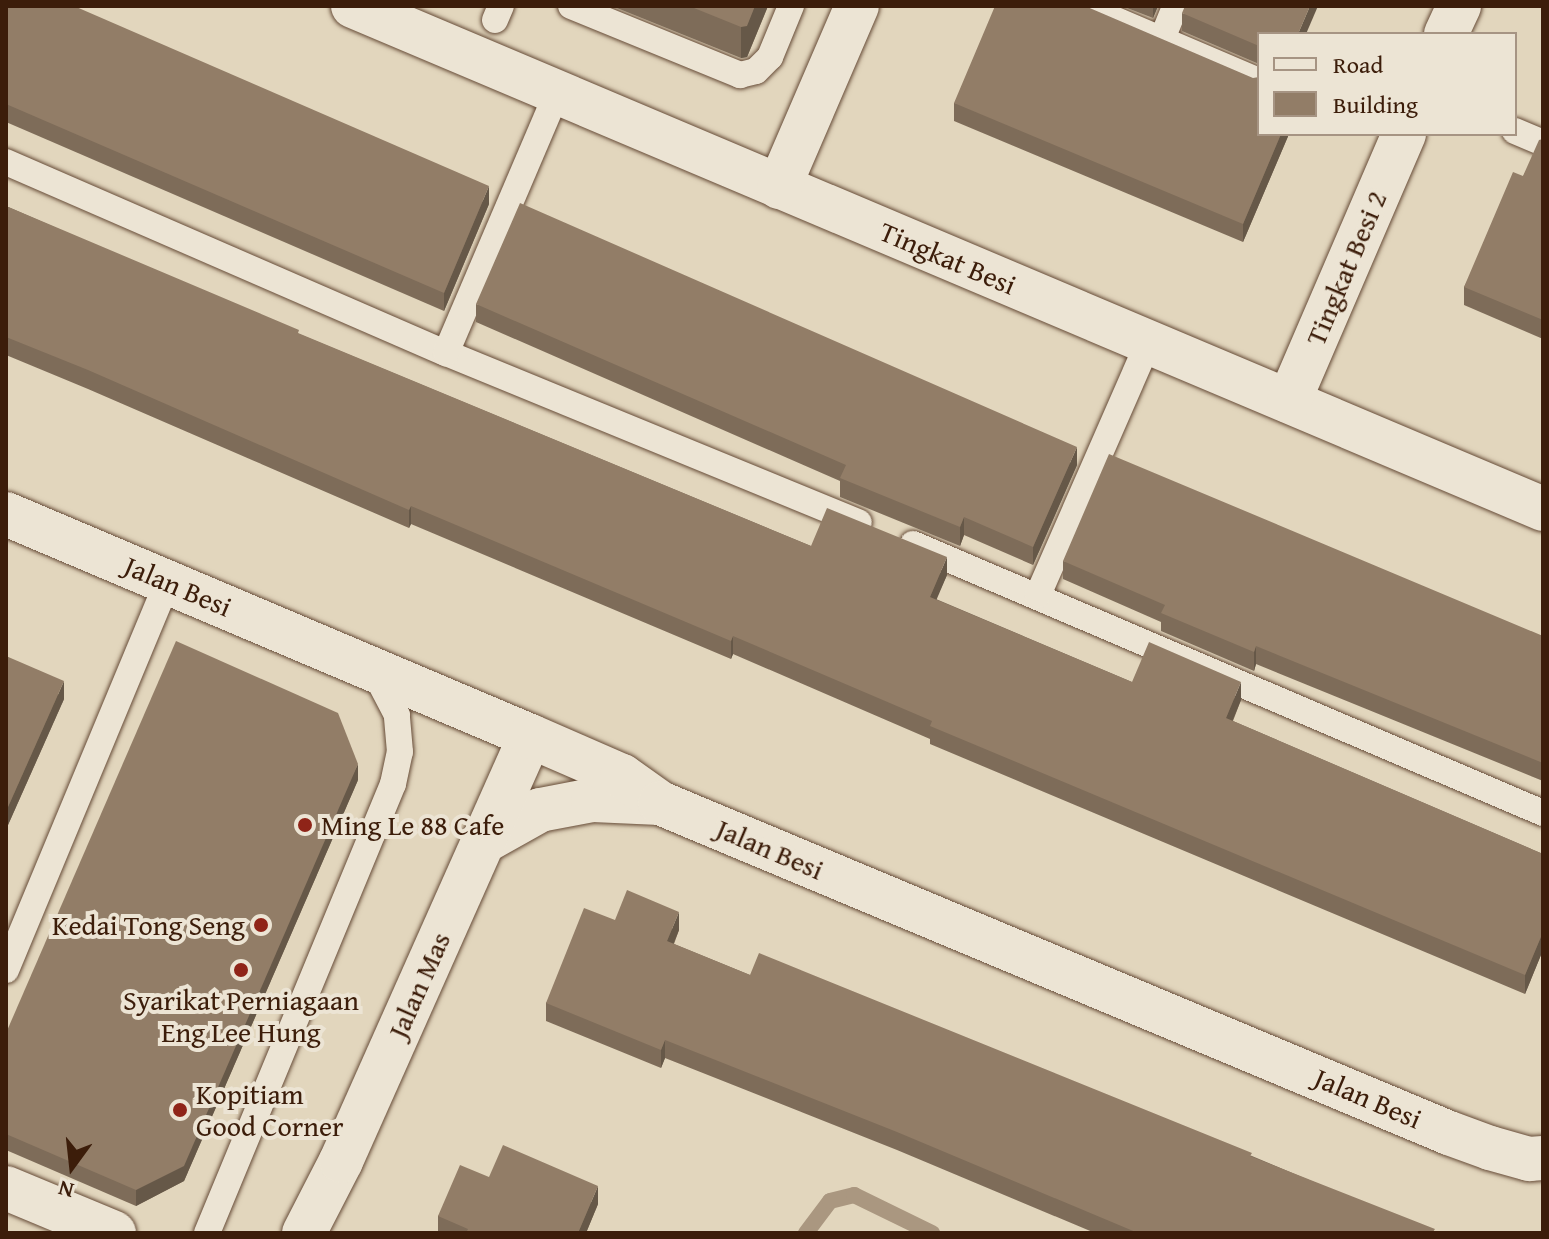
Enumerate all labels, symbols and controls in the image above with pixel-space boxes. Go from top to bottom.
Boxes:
legend [1257,32,1517,136]
text: Road [1333,47,1383,82]
text: Building [1333,87,1418,122]
street label: Tingkat Besi 2 [1298,186,1394,350]
street label: Tingkat Besi [875,214,1021,302]
street label: Jalan Besi [119,548,237,624]
place label: Ming Le 88 Cafe [321,808,504,842]
street label: Jalan Besi [711,811,829,887]
marker: Ming Le 88 Cafe [296,816,314,834]
place label: Kedai Tong Seng [52,908,245,942]
marker: Kedai Tong Seng [252,916,270,934]
street label: Jalan Mas [381,927,457,1043]
marker: Syarikat Perniagaan Eng Lee Hung [232,961,250,979]
place label: Syarikat Perniagaan Eng Lee Hung [123,983,359,1049]
street label: Jalan Besi [1309,1060,1427,1136]
place label: Kopitiam Good Corner [196,1077,344,1143]
marker: Kopitiam Good Corner [171,1101,189,1119]
north arrow [32,1127,112,1207]
text: N [55,1173,77,1208]

